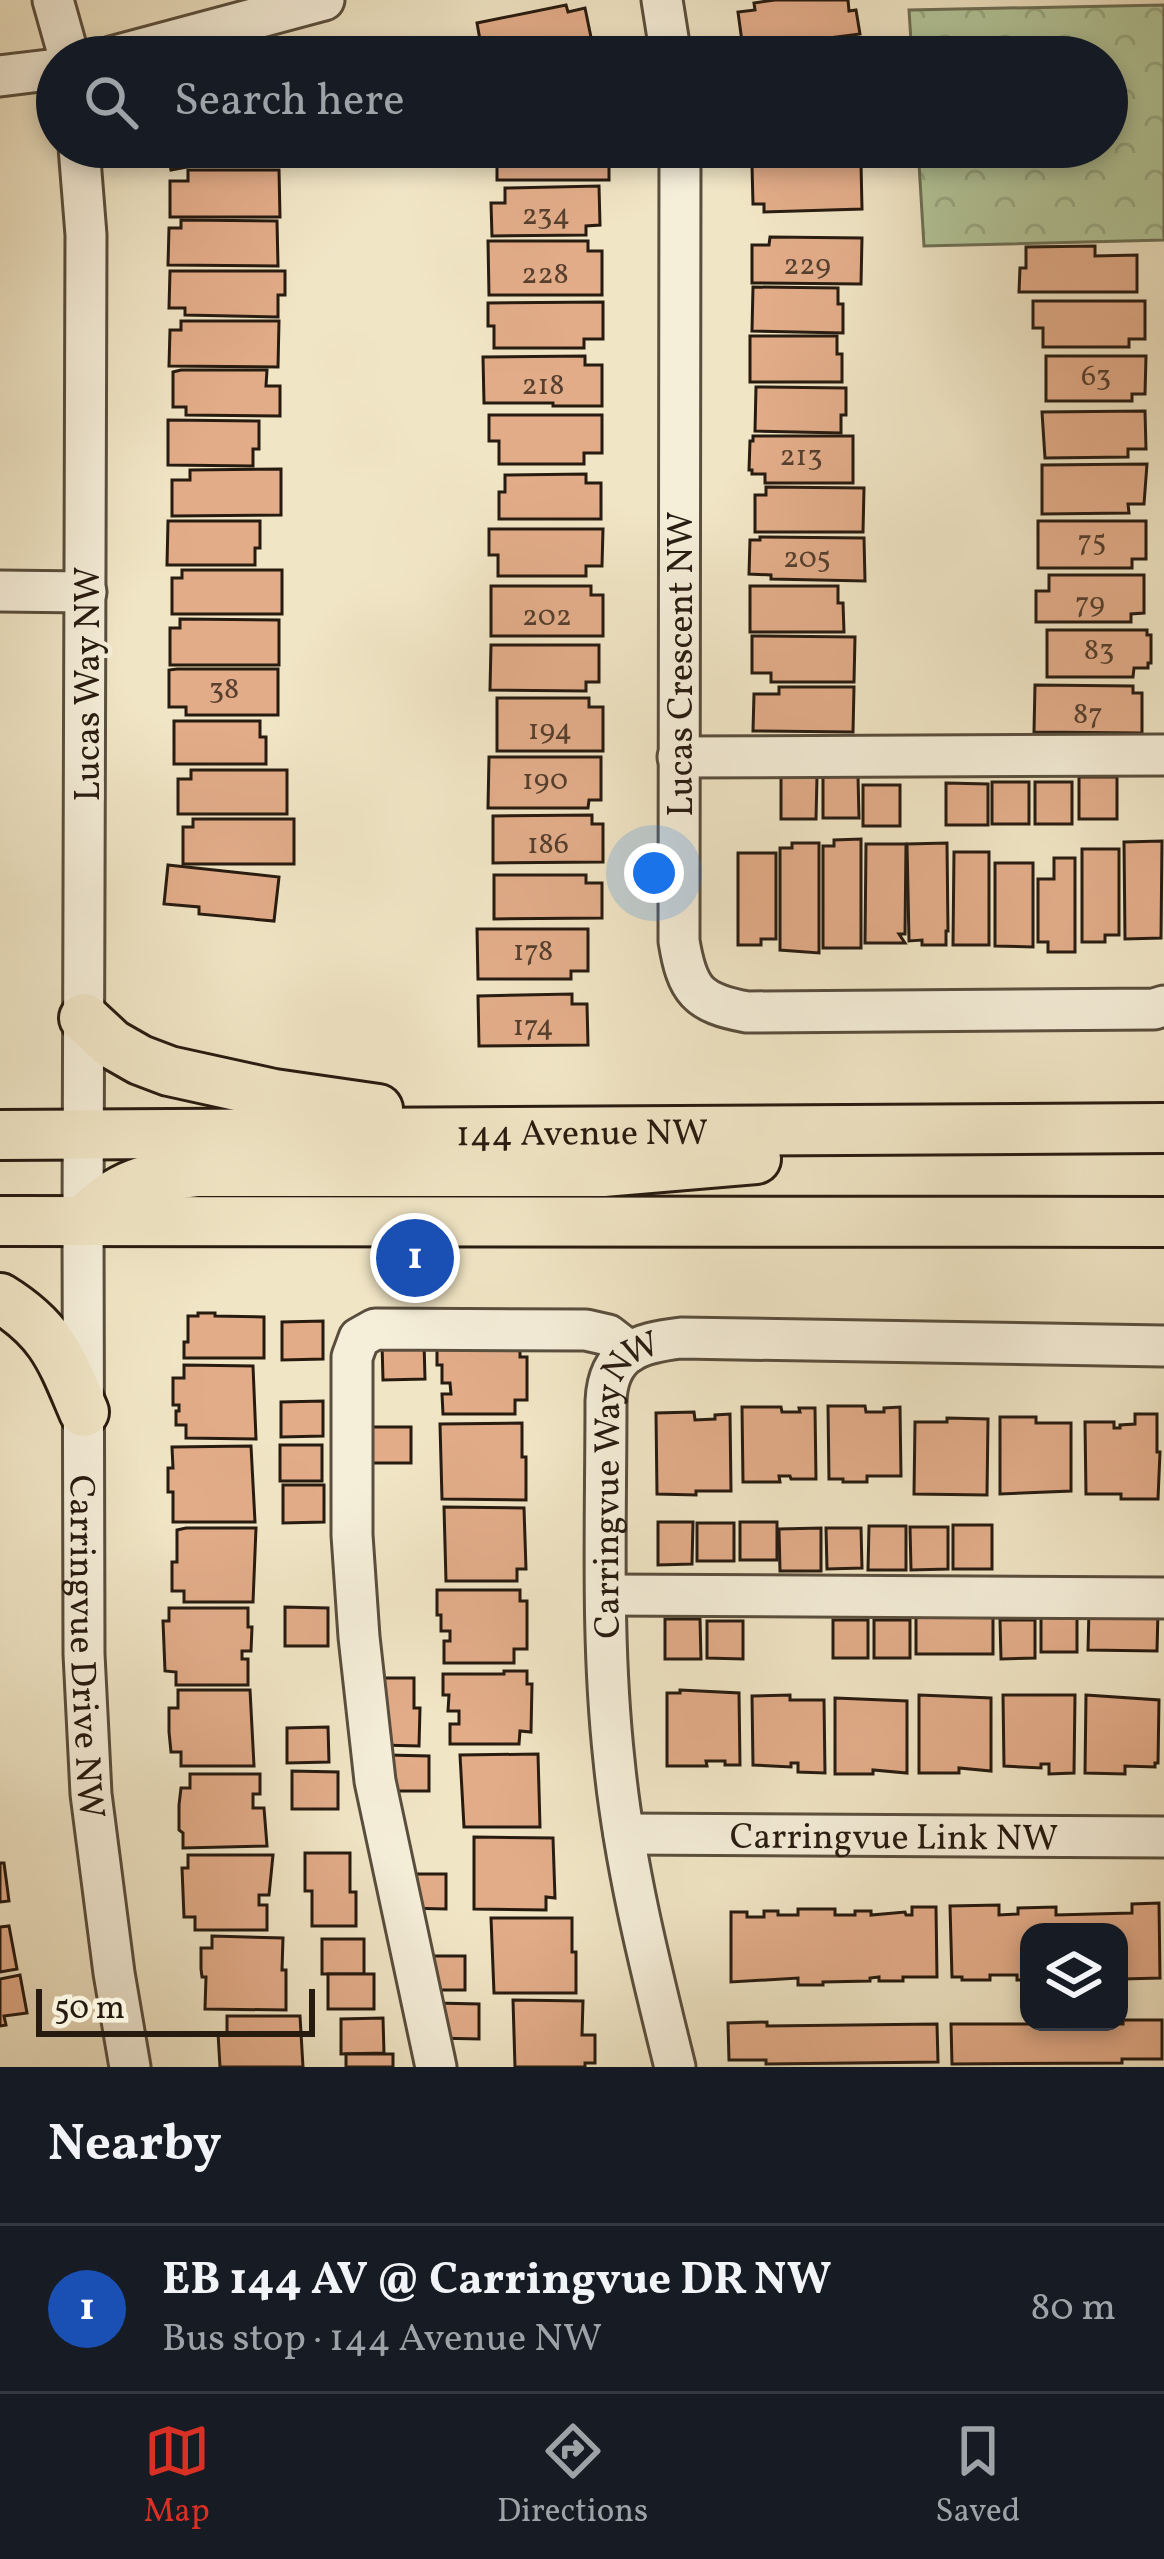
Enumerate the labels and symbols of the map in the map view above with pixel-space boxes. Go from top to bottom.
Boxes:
house number: 234 [522,195,570,237]
house number: 229 [783,245,831,287]
house number: 228 [521,254,569,296]
house number: 63 [1081,356,1111,398]
house number: 218 [522,365,565,407]
house number: 213 [779,436,823,478]
street label: Lucas Crescent NW [658,511,708,817]
house number: 75 [1078,521,1106,563]
house number: 205 [783,538,831,580]
street label: Lucas Way NW [65,567,115,801]
house number: 79 [1075,583,1105,625]
house number: 202 [522,596,572,638]
house number: 83 [1084,630,1114,672]
house number: 38 [209,669,239,711]
house number: 87 [1073,694,1103,736]
house number: 194 [528,710,572,752]
house number: 190 [522,760,568,802]
house number: 186 [527,824,569,866]
your location [624,843,684,903]
house number: 178 [513,931,553,973]
house number: 174 [512,1006,554,1048]
street label: 144 Avenue NW [456,1110,708,1161]
pin: 1 [376,1213,454,1303]
street label: Carringvue Way NW [584,1321,667,1639]
street label: Carringvue Drive NW [55,1475,115,1822]
street label: Carringvue Link NW [730,1814,1058,1865]
scale bar [36,1983,315,2036]

